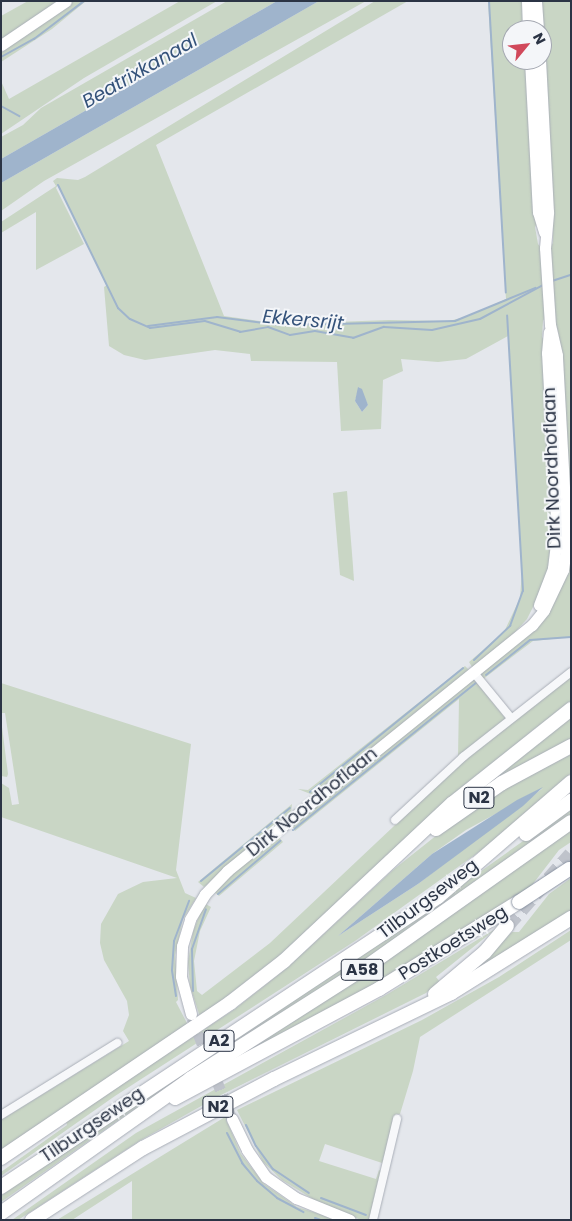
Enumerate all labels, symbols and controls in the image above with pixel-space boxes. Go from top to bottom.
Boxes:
north arrow [502,20,552,70]
water label: Beatrixkanaal [78,29,202,113]
text: N [528,29,551,48]
water label: Ekkersrijt [261,305,345,335]
street label: Dirk Noordhoflaan [538,387,566,549]
street label: Dirk Noordhoflaan [242,743,382,861]
road number: N2 [463,784,495,811]
street label: Tilburgseweg [374,854,482,944]
street label: Postkoetsweg [395,901,511,985]
road number: A58 [340,956,384,984]
road number: A2 [203,1028,235,1054]
street label: Tilburgseweg [36,1083,148,1167]
road number: N2 [202,1094,234,1120]

